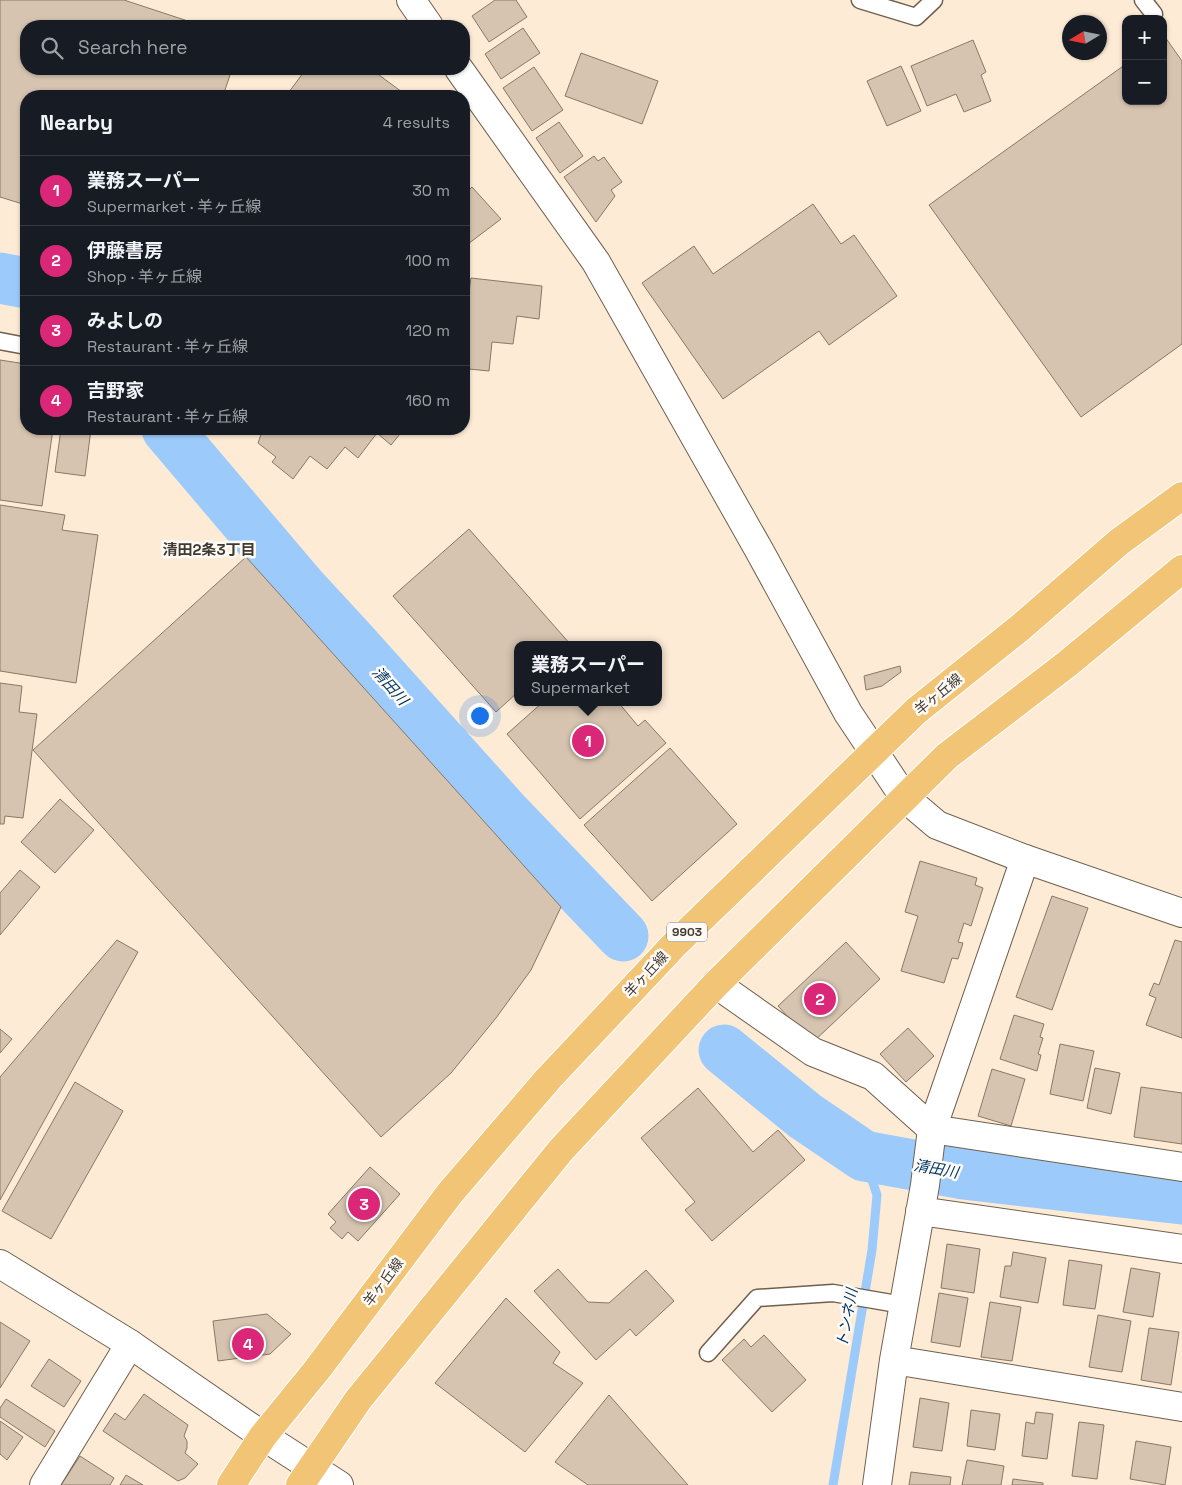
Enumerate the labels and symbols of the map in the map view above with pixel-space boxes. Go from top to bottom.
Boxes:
north arrow [1062,15,1107,60]
district label: 清田2条3丁目 [162,540,256,559]
water label: 清田川 [368,663,414,710]
street label: 羊ヶ丘線 [911,669,965,719]
your location [467,703,493,729]
pin: 1 [572,722,604,760]
road number: 9903 [667,922,707,942]
street label: 羊ヶ丘線 [620,947,672,1001]
pin: 2 [804,980,836,1018]
water label: 清田川 [912,1155,962,1182]
pin: 3 [348,1185,380,1223]
street label: 羊ヶ丘線 [359,1254,407,1310]
water label: トンネ川 [832,1285,861,1349]
pin: 4 [232,1325,264,1363]

